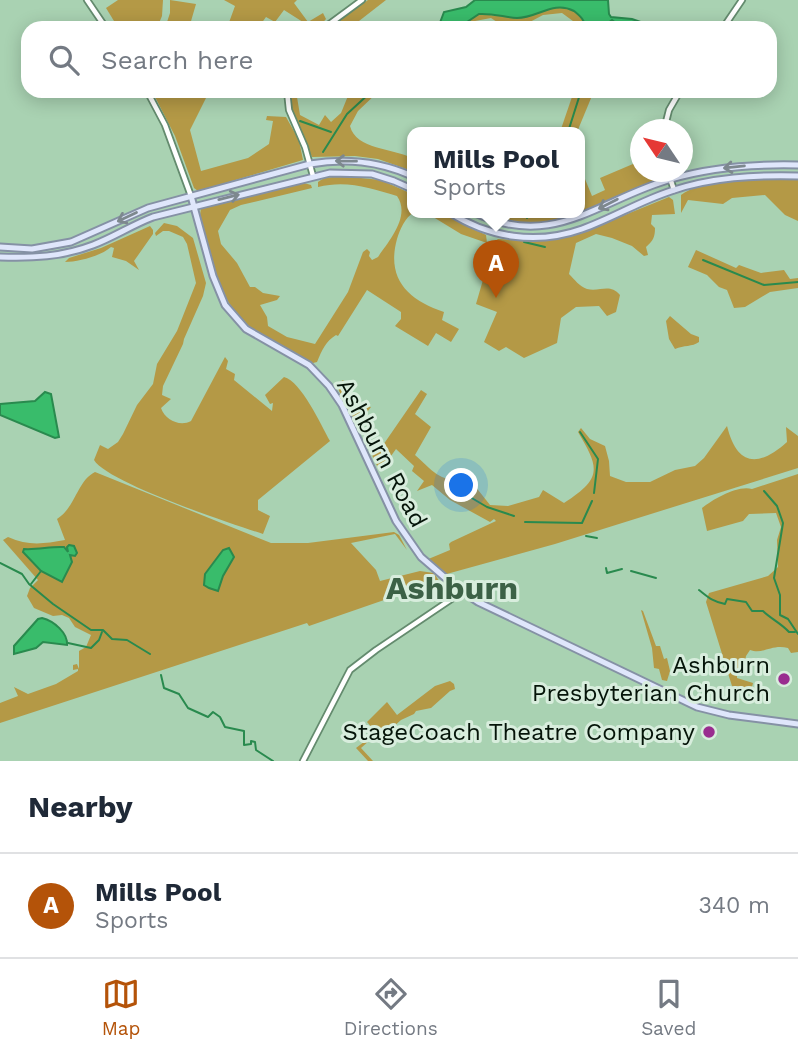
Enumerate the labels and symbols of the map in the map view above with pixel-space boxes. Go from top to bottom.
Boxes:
north arrow [630,119,693,182]
one-way arrow [335,154,358,168]
one-way arrow [723,160,746,173]
one-way arrow [217,190,240,203]
one-way arrow [598,198,619,212]
one-way arrow [117,211,138,224]
pin: A [473,240,519,298]
street label: Ashburn Road [331,374,433,532]
your location [444,468,478,502]
district label: Ashburn [386,569,518,607]
place label: Ashburn Presbyterian Church [532,651,770,707]
marker: Ashburn Presbyterian Church [776,671,792,687]
place label: StageCoach Theatre Company [342,718,696,746]
marker: StageCoach Theatre Company [701,724,717,740]

